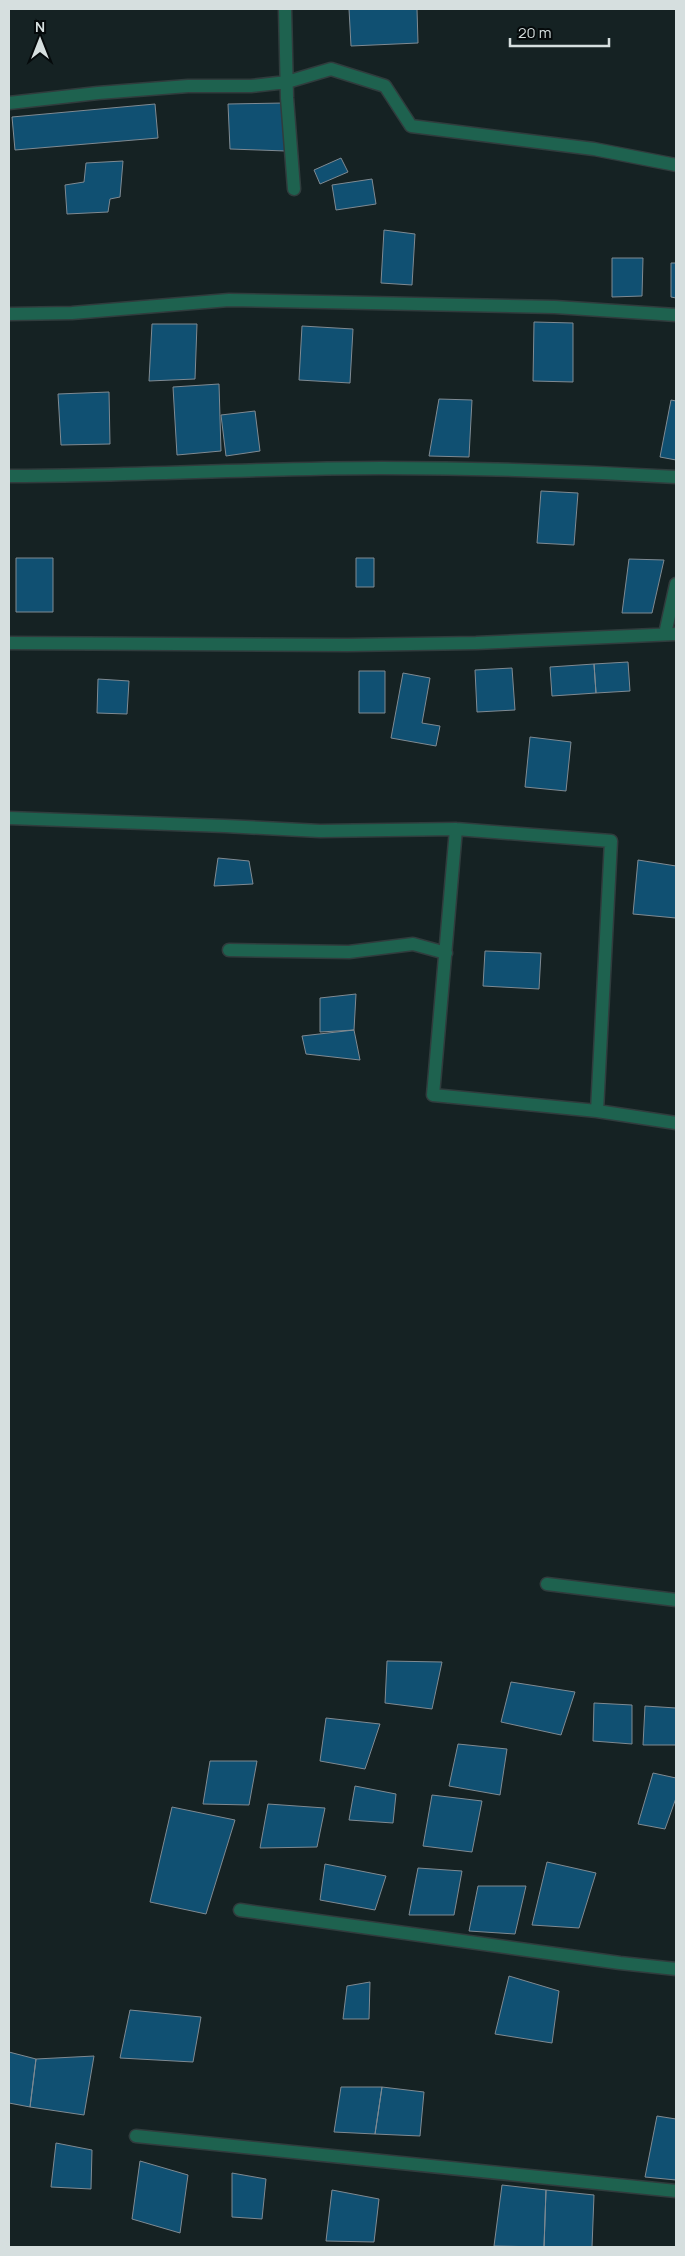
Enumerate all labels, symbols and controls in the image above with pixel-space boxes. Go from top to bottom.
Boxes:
north arrow [15,15,65,65]
scale bar [510,15,609,47]
text: N [35,17,45,36]
text: 20 m [518,22,551,43]

